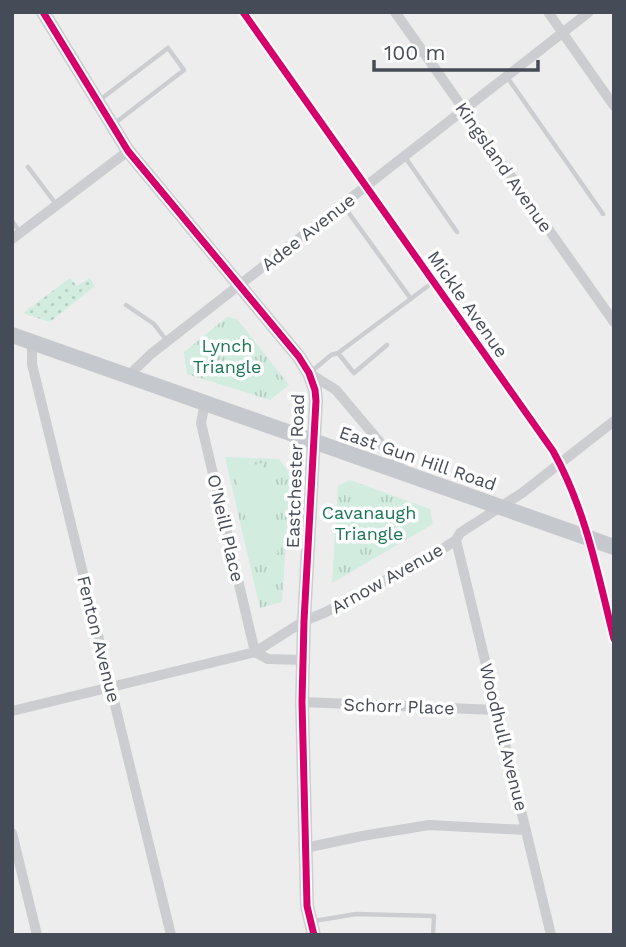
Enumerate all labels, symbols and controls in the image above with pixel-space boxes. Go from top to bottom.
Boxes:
scale bar [374,28,538,72]
text: 100 m [384,40,446,65]
street label: Kingsland Avenue [451,98,557,236]
street label: Adee Avenue [257,189,359,275]
street label: Mickle Avenue [423,247,513,361]
park label: Lynch Triangle [193,335,261,377]
street label: Eastchester Road [282,393,308,549]
street label: East Gun Hill Road [337,421,499,495]
street label: O'Neill Place [203,472,249,584]
park label: Cavanaugh Triangle [322,502,416,544]
street label: Arnow Avenue [327,539,447,617]
street label: Fenton Avenue [73,573,125,705]
street label: Woodhull Avenue [476,661,532,813]
street label: Schorr Place [343,694,455,718]

